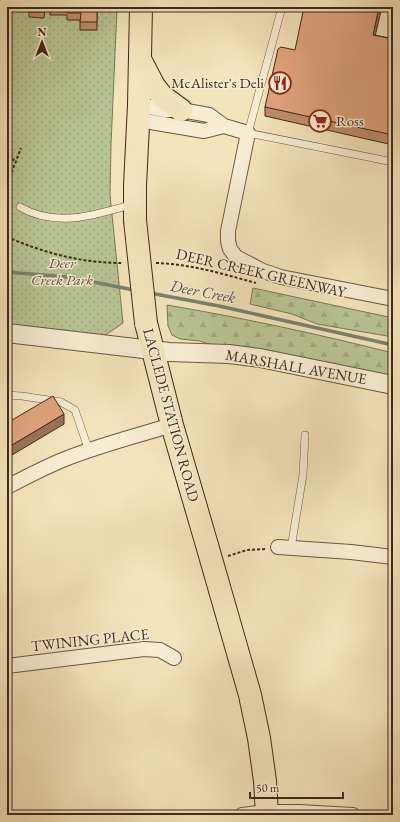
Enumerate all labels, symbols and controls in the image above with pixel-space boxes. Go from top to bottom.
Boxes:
north arrow [22,22,62,62]
text: N [38,25,47,39]
restaurant icon: McAlister's Deli [267,70,293,96]
place label: McAlister's Deli [171,73,264,92]
supermarket icon: Ross [307,108,333,134]
place label: Ross [336,111,364,130]
street label: DEER CREEK GREENWAY [174,244,349,302]
park label: Deer Creek Park [31,253,93,289]
water label: Deer Creek [167,275,238,308]
street label: LACLEDE STATION ROAD [139,326,204,504]
street label: MARSHALL AVENUE [224,345,369,388]
street label: TWINING PLACE [30,624,150,655]
scale bar [250,774,343,800]
text: 50 m [256,780,280,796]

